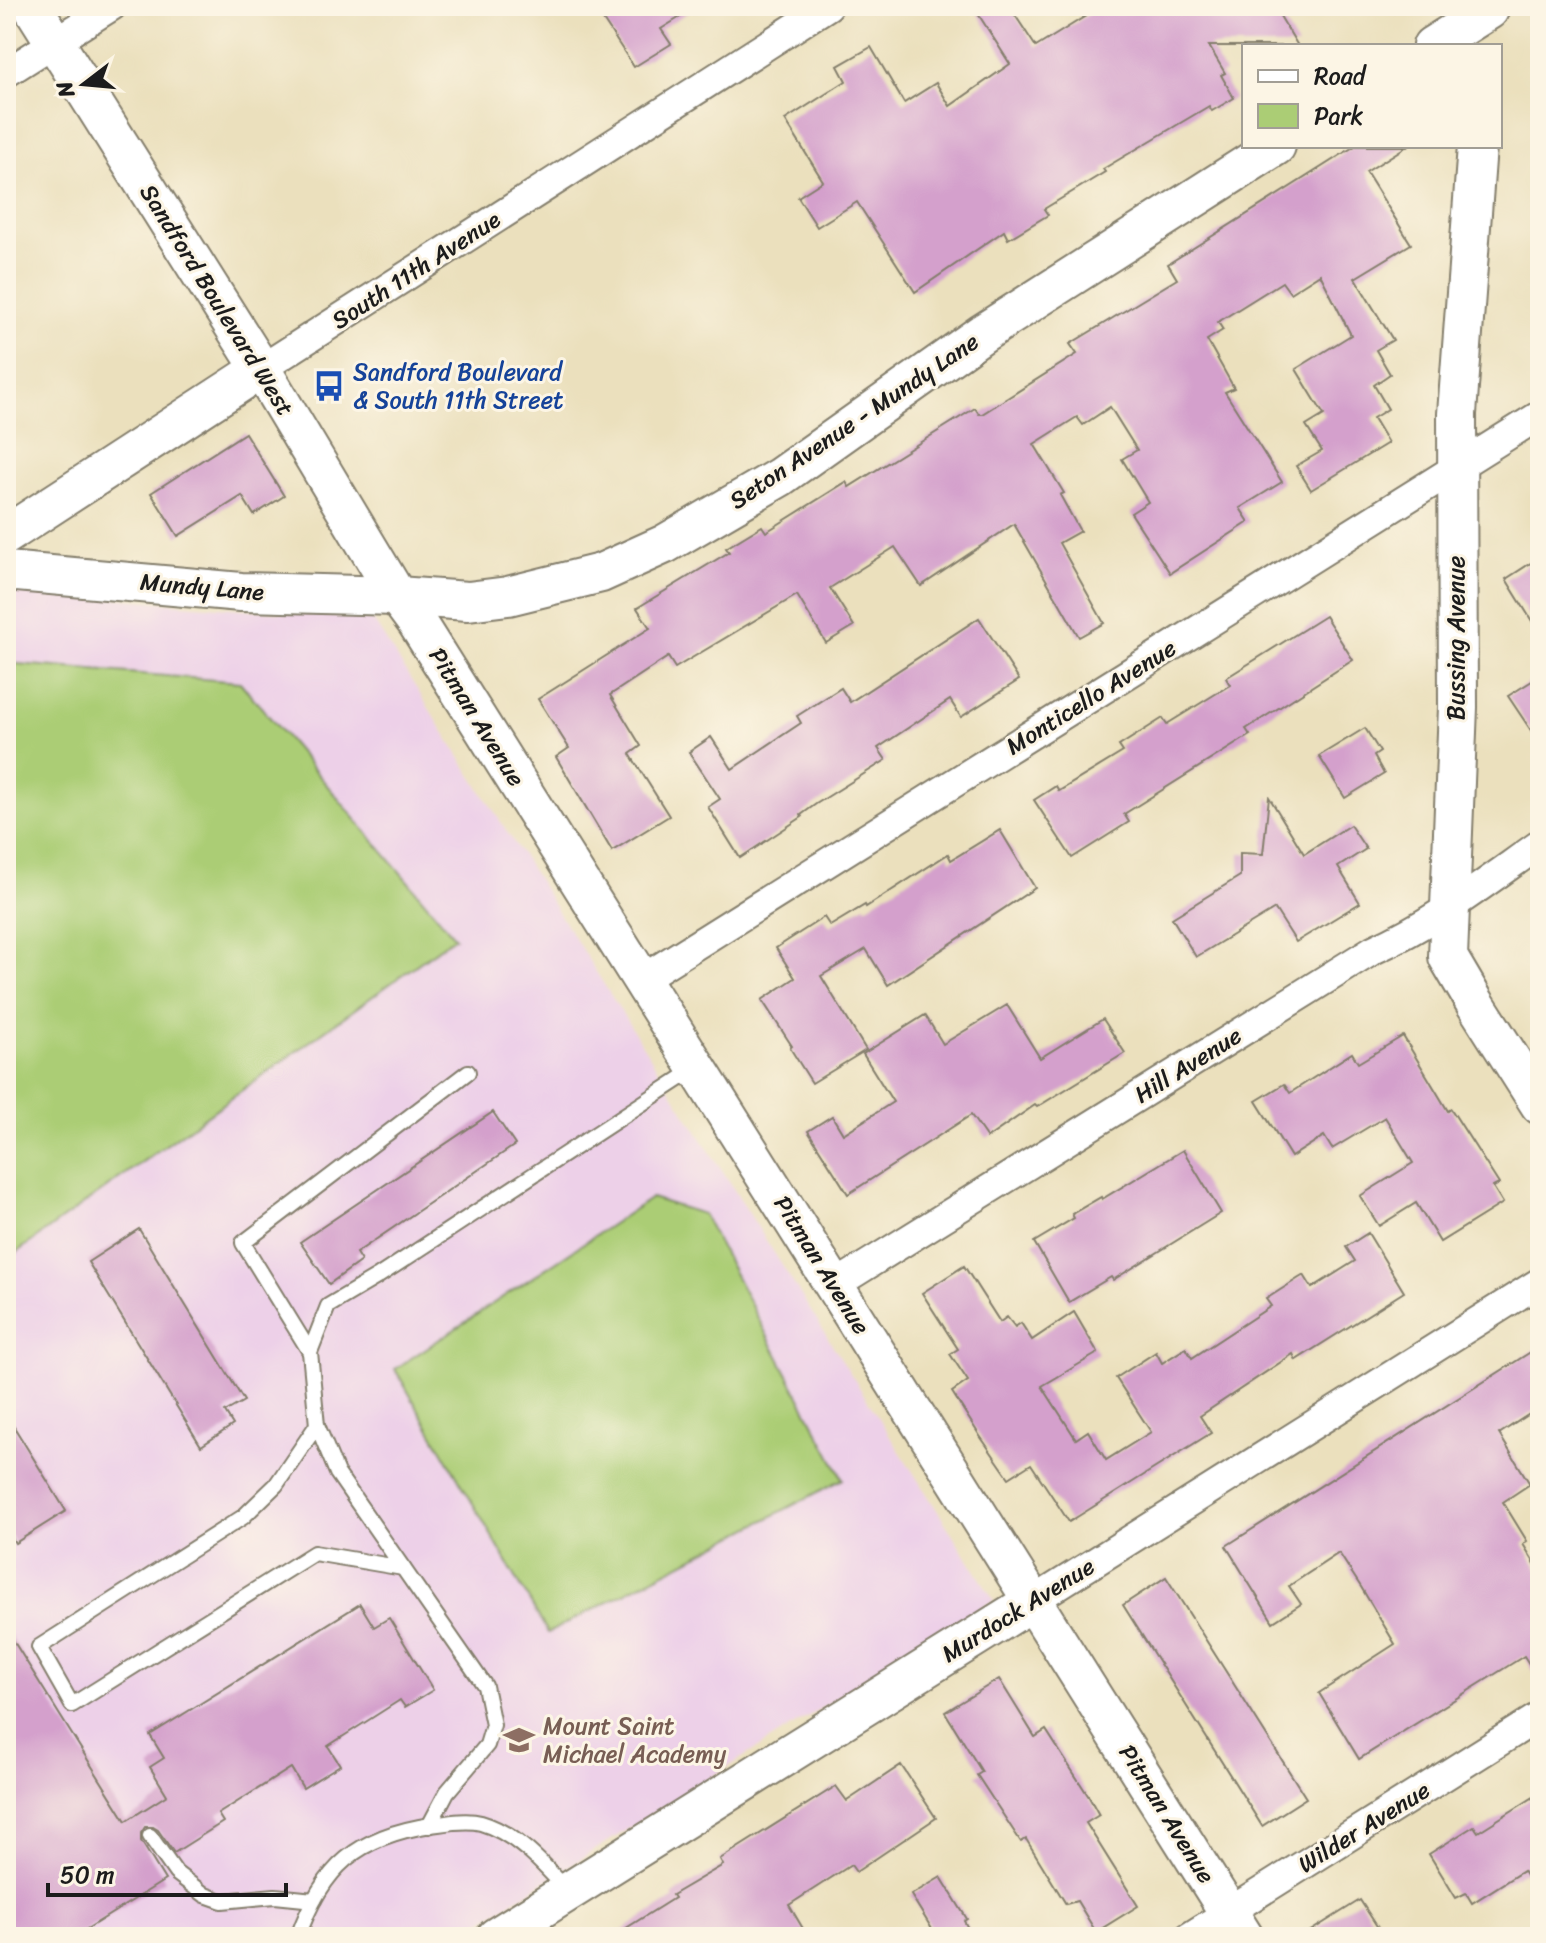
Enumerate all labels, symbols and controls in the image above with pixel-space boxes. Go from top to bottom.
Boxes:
north arrow [44,44,124,124]
legend [1242,44,1502,148]
text: Road [1314,55,1368,97]
text: N [44,76,86,103]
text: Park [1314,95,1363,137]
street label: Sandford Boulevard West [128,175,306,425]
street label: South 11th Avenue [323,199,510,341]
street label: Seton Avenue - Mundy Lane [720,321,988,521]
place label: Sandford Boulevard & South 11th Street [353,351,564,421]
bus stop icon: Sandford Boulevard & South 11th Street [312,369,346,403]
street label: Bussing Avenue [1435,556,1477,720]
street label: Mundy Lane [138,561,266,613]
street label: Monticello Avenue [997,628,1185,766]
street label: Pitman Avenue [417,639,537,795]
street label: Hill Avenue [1126,1015,1250,1115]
street label: Pitman Avenue [762,1187,882,1343]
street label: Murdock Avenue [933,1546,1103,1674]
place label: Mount Saint Michael Academy [543,1705,727,1775]
school or university icon: Mount Saint Michael Academy [502,1723,536,1757]
street label: Pitman Avenue [1107,1736,1227,1892]
street label: Wilder Avenue [1289,1770,1439,1884]
scale bar [48,1847,286,1897]
text: 50 m [60,1854,115,1896]

